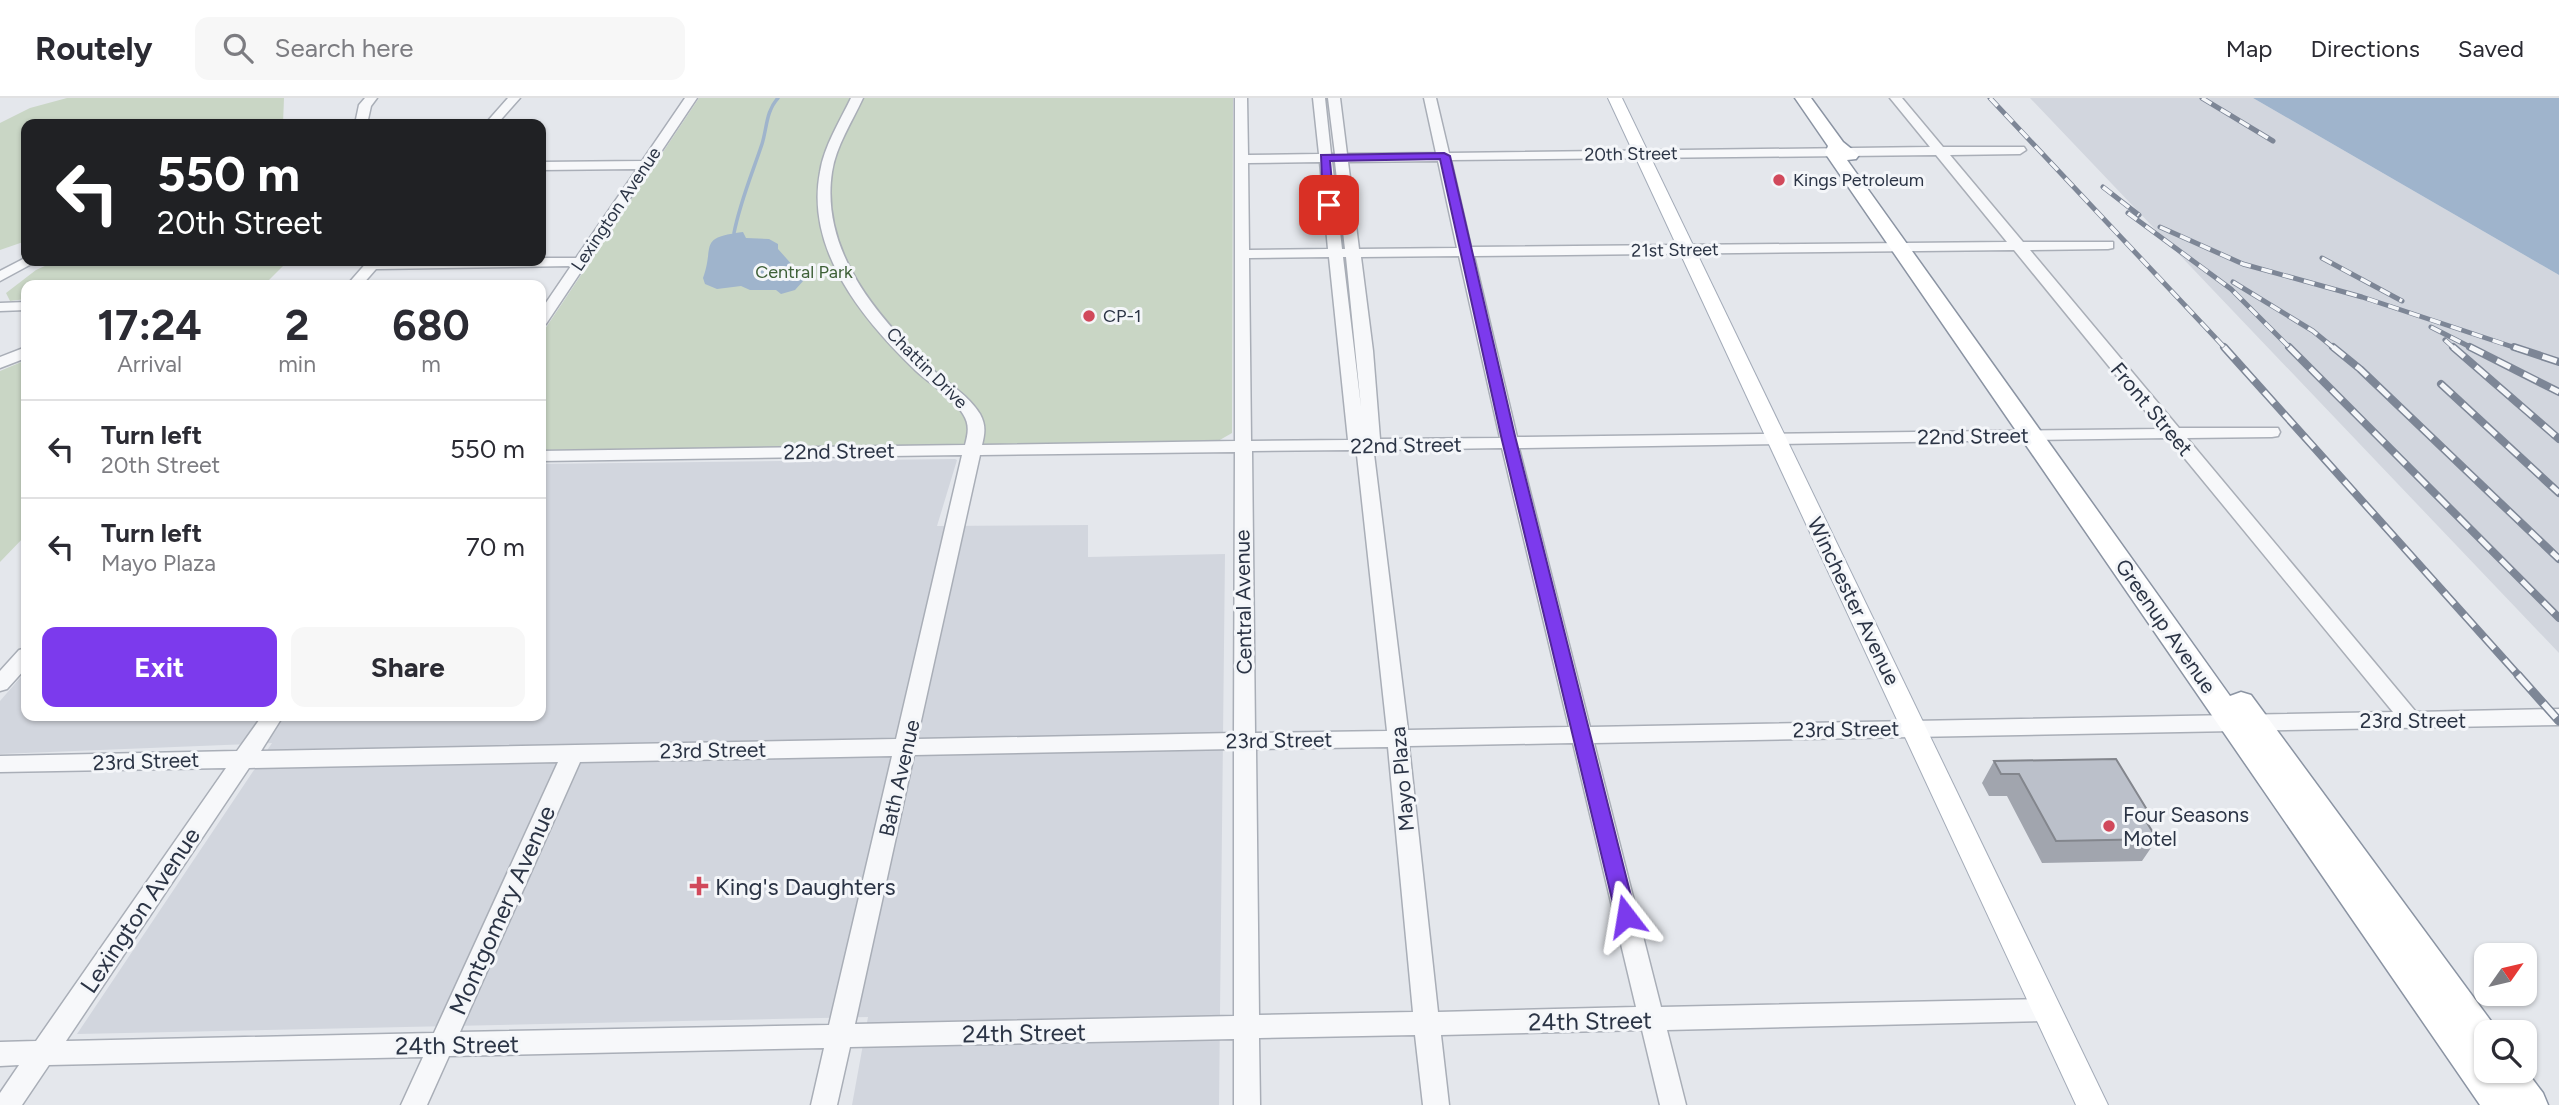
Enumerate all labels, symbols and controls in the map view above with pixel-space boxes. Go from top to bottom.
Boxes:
search box [195,17,685,80]
text: Routely [35,29,153,68]
icon: search [219,29,257,67]
text: Search here [275,32,414,64]
text: Map [2226,34,2272,63]
text: Directions [2310,34,2420,63]
text: Saved [2458,34,2524,63]
street label: 20th Street [1584,142,1678,166]
street label: Lexington Avenue [566,143,666,275]
text: 550 m [157,144,300,203]
icon: left [42,147,133,238]
place label: Kings Petroleum [1793,169,1924,191]
marker: Kings Petroleum [1771,172,1787,188]
pin [1299,175,1359,235]
icon: arrive [1310,186,1348,224]
text: 20th Street [157,204,323,242]
street label: 21st Street [1631,238,1719,262]
park label: Central Park [755,261,853,283]
text: 17:24 [97,300,202,351]
text: 2 [285,300,309,351]
text: 680 [392,300,470,351]
place label: CP-1 [1103,305,1141,327]
marker: CP-1 [1081,308,1097,324]
street label: Chattin Drive [882,323,972,413]
text: Arrival [117,350,182,378]
text: min [278,350,316,378]
text: m [421,350,441,378]
street label: Front Street [2106,357,2198,461]
text: Turn left [101,419,202,451]
street label: 22nd Street [1917,423,2029,449]
icon: left [42,430,80,468]
street label: 22nd Street [1350,432,1462,458]
text: 550 m [450,433,525,465]
street label: 22nd Street [783,438,895,464]
text: 20th Street [101,451,220,479]
street label: Winchester Avenue [1802,513,1906,689]
text: Turn left [101,517,202,549]
icon: left [42,528,80,566]
street label: Central Avenue [1229,529,1257,675]
text: 70 m [466,531,525,563]
text: Mayo Plaza [101,549,216,577]
street label: Greenup Avenue [2110,554,2222,698]
button: Exit [42,627,277,707]
button: Share [291,627,525,707]
street label: 23rd Street [2360,708,2466,733]
street label: 23rd Street [1793,716,1900,742]
street label: Bath Avenue [873,717,925,839]
street label: Mayo Plaza [1385,726,1419,832]
street label: 23rd Street [1226,727,1333,753]
street label: 23rd Street [660,737,767,763]
street label: 23rd Street [92,747,200,775]
street label: Montgomery Avenue [443,801,561,1019]
place label: Four Seasons Motel [2123,802,2249,851]
marker: Four Seasons Motel [2101,818,2117,834]
street label: Lexington Avenue [74,822,206,998]
place label: King's Daughters [715,872,896,901]
marker: King's Daughters [689,876,709,896]
position arrow [1589,879,1663,953]
north arrow [2474,943,2538,1006]
map controls [2474,943,2537,1083]
street label: 24th Street [1528,1005,1652,1037]
street label: 24th Street [962,1017,1086,1049]
button: search [2474,1020,2537,1083]
street label: 24th Street [395,1029,519,1061]

